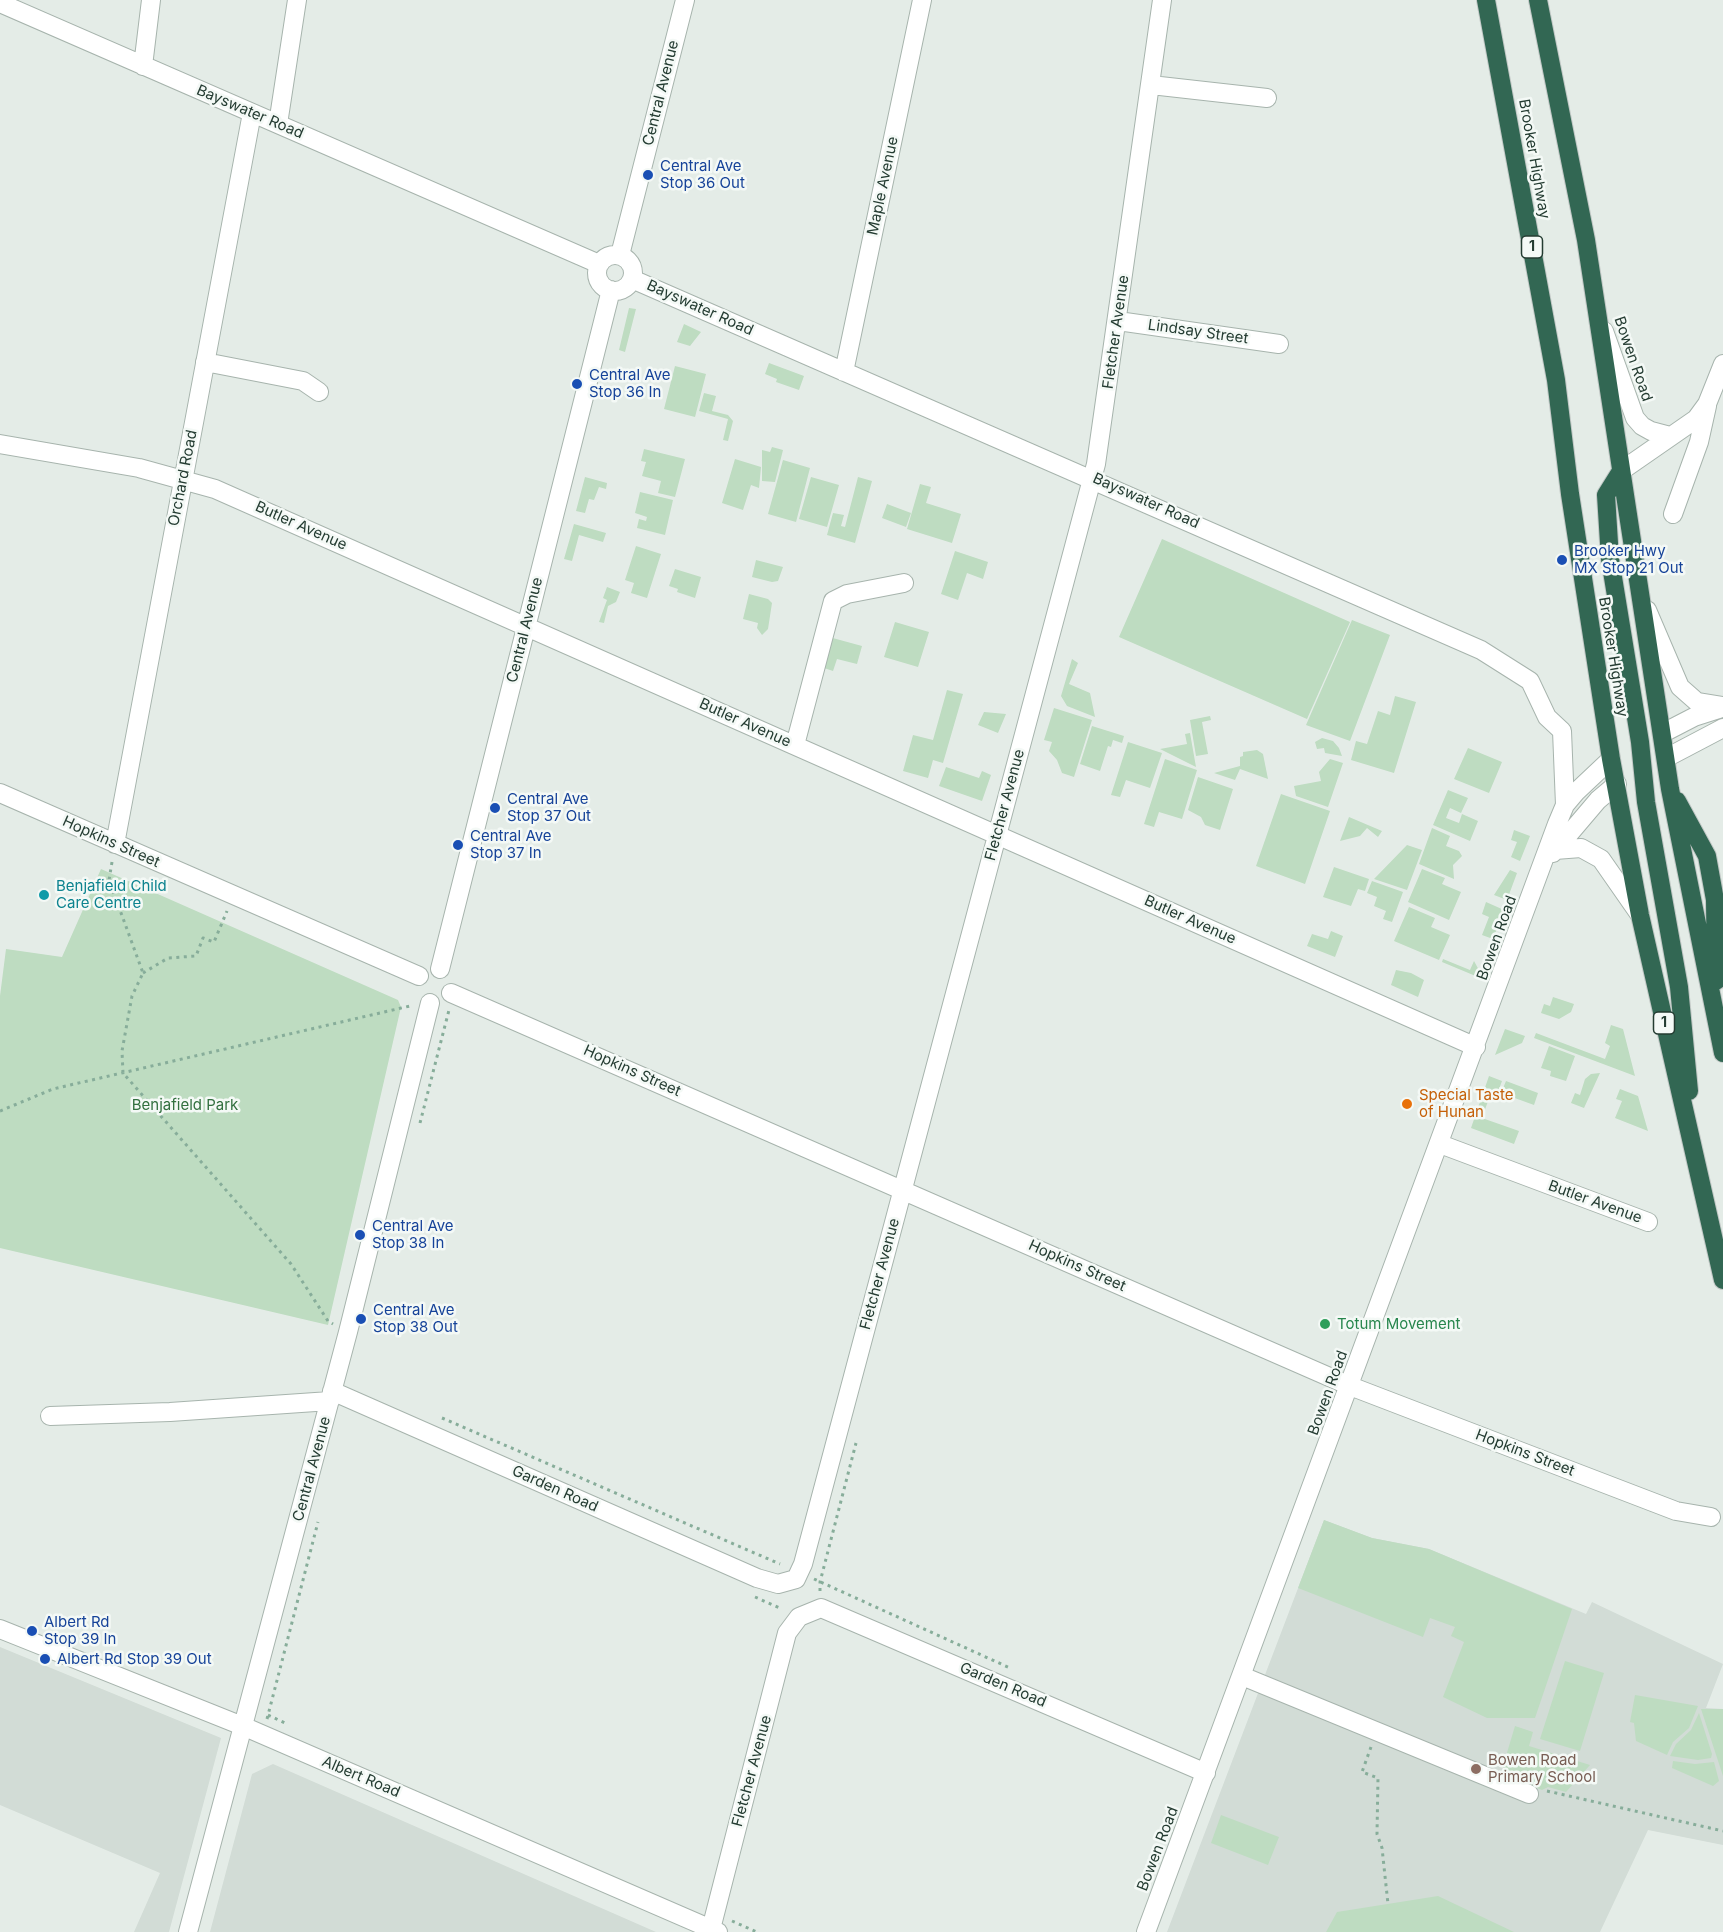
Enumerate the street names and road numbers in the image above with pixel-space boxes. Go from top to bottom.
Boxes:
street label: Central Avenue [639,38,683,148]
street label: Bayswater Road [194,81,306,143]
street label: Brooker Highway [1515,98,1553,220]
street label: Maple Avenue [864,135,902,237]
road number: 1 [1522,236,1543,258]
street label: Fletcher Avenue [1099,274,1133,390]
street label: Bayswater Road [644,276,756,340]
street label: Bowen Road [1610,314,1656,404]
street label: Lindsay Street [1147,316,1249,348]
street label: Orchard Road [165,428,201,528]
street label: Bayswater Road [1090,469,1202,533]
street label: Butler Avenue [252,498,350,554]
street label: Central Avenue [503,575,547,685]
street label: Brooker Highway [1595,596,1631,718]
street label: Butler Avenue [696,695,794,751]
street label: Fletcher Avenue [981,747,1029,863]
street label: Hopkins Street [60,813,162,871]
street label: Butler Avenue [1141,892,1239,948]
street label: Bowen Road [1473,893,1521,983]
road number: 1 [1654,1012,1674,1034]
street label: Hopkins Street [581,1042,683,1100]
street label: Butler Avenue [1546,1177,1644,1227]
street label: Fletcher Avenue [856,1216,904,1332]
street label: Hopkins Street [1026,1237,1128,1295]
street label: Bowen Road [1304,1348,1352,1438]
street label: Central Avenue [289,1414,335,1524]
street label: Hopkins Street [1473,1426,1577,1480]
street label: Garden Road [509,1462,601,1516]
street label: Garden Road [957,1659,1049,1711]
street label: Fletcher Avenue [728,1713,776,1829]
street label: Albert Road [319,1752,403,1802]
street label: Bowen Road [1134,1804,1182,1894]

